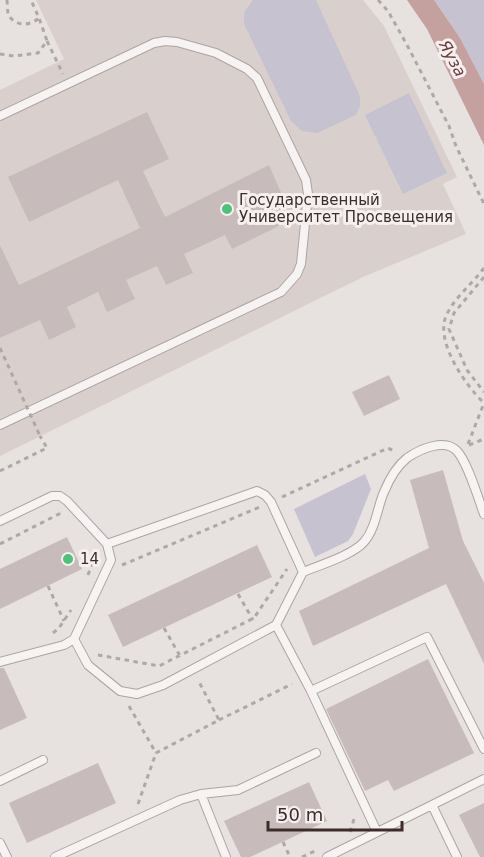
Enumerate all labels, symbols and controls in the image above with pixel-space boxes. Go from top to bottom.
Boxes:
water label: Яуза [435,36,470,80]
place label: Государственный Университет Просвещения [239,191,453,226]
marker: Государственный Университет Просвещения [220,202,234,216]
place label: 14 [80,550,99,568]
marker: 14 [61,552,75,566]
scale bar [268,794,402,832]
text: 50 m [277,804,323,825]

